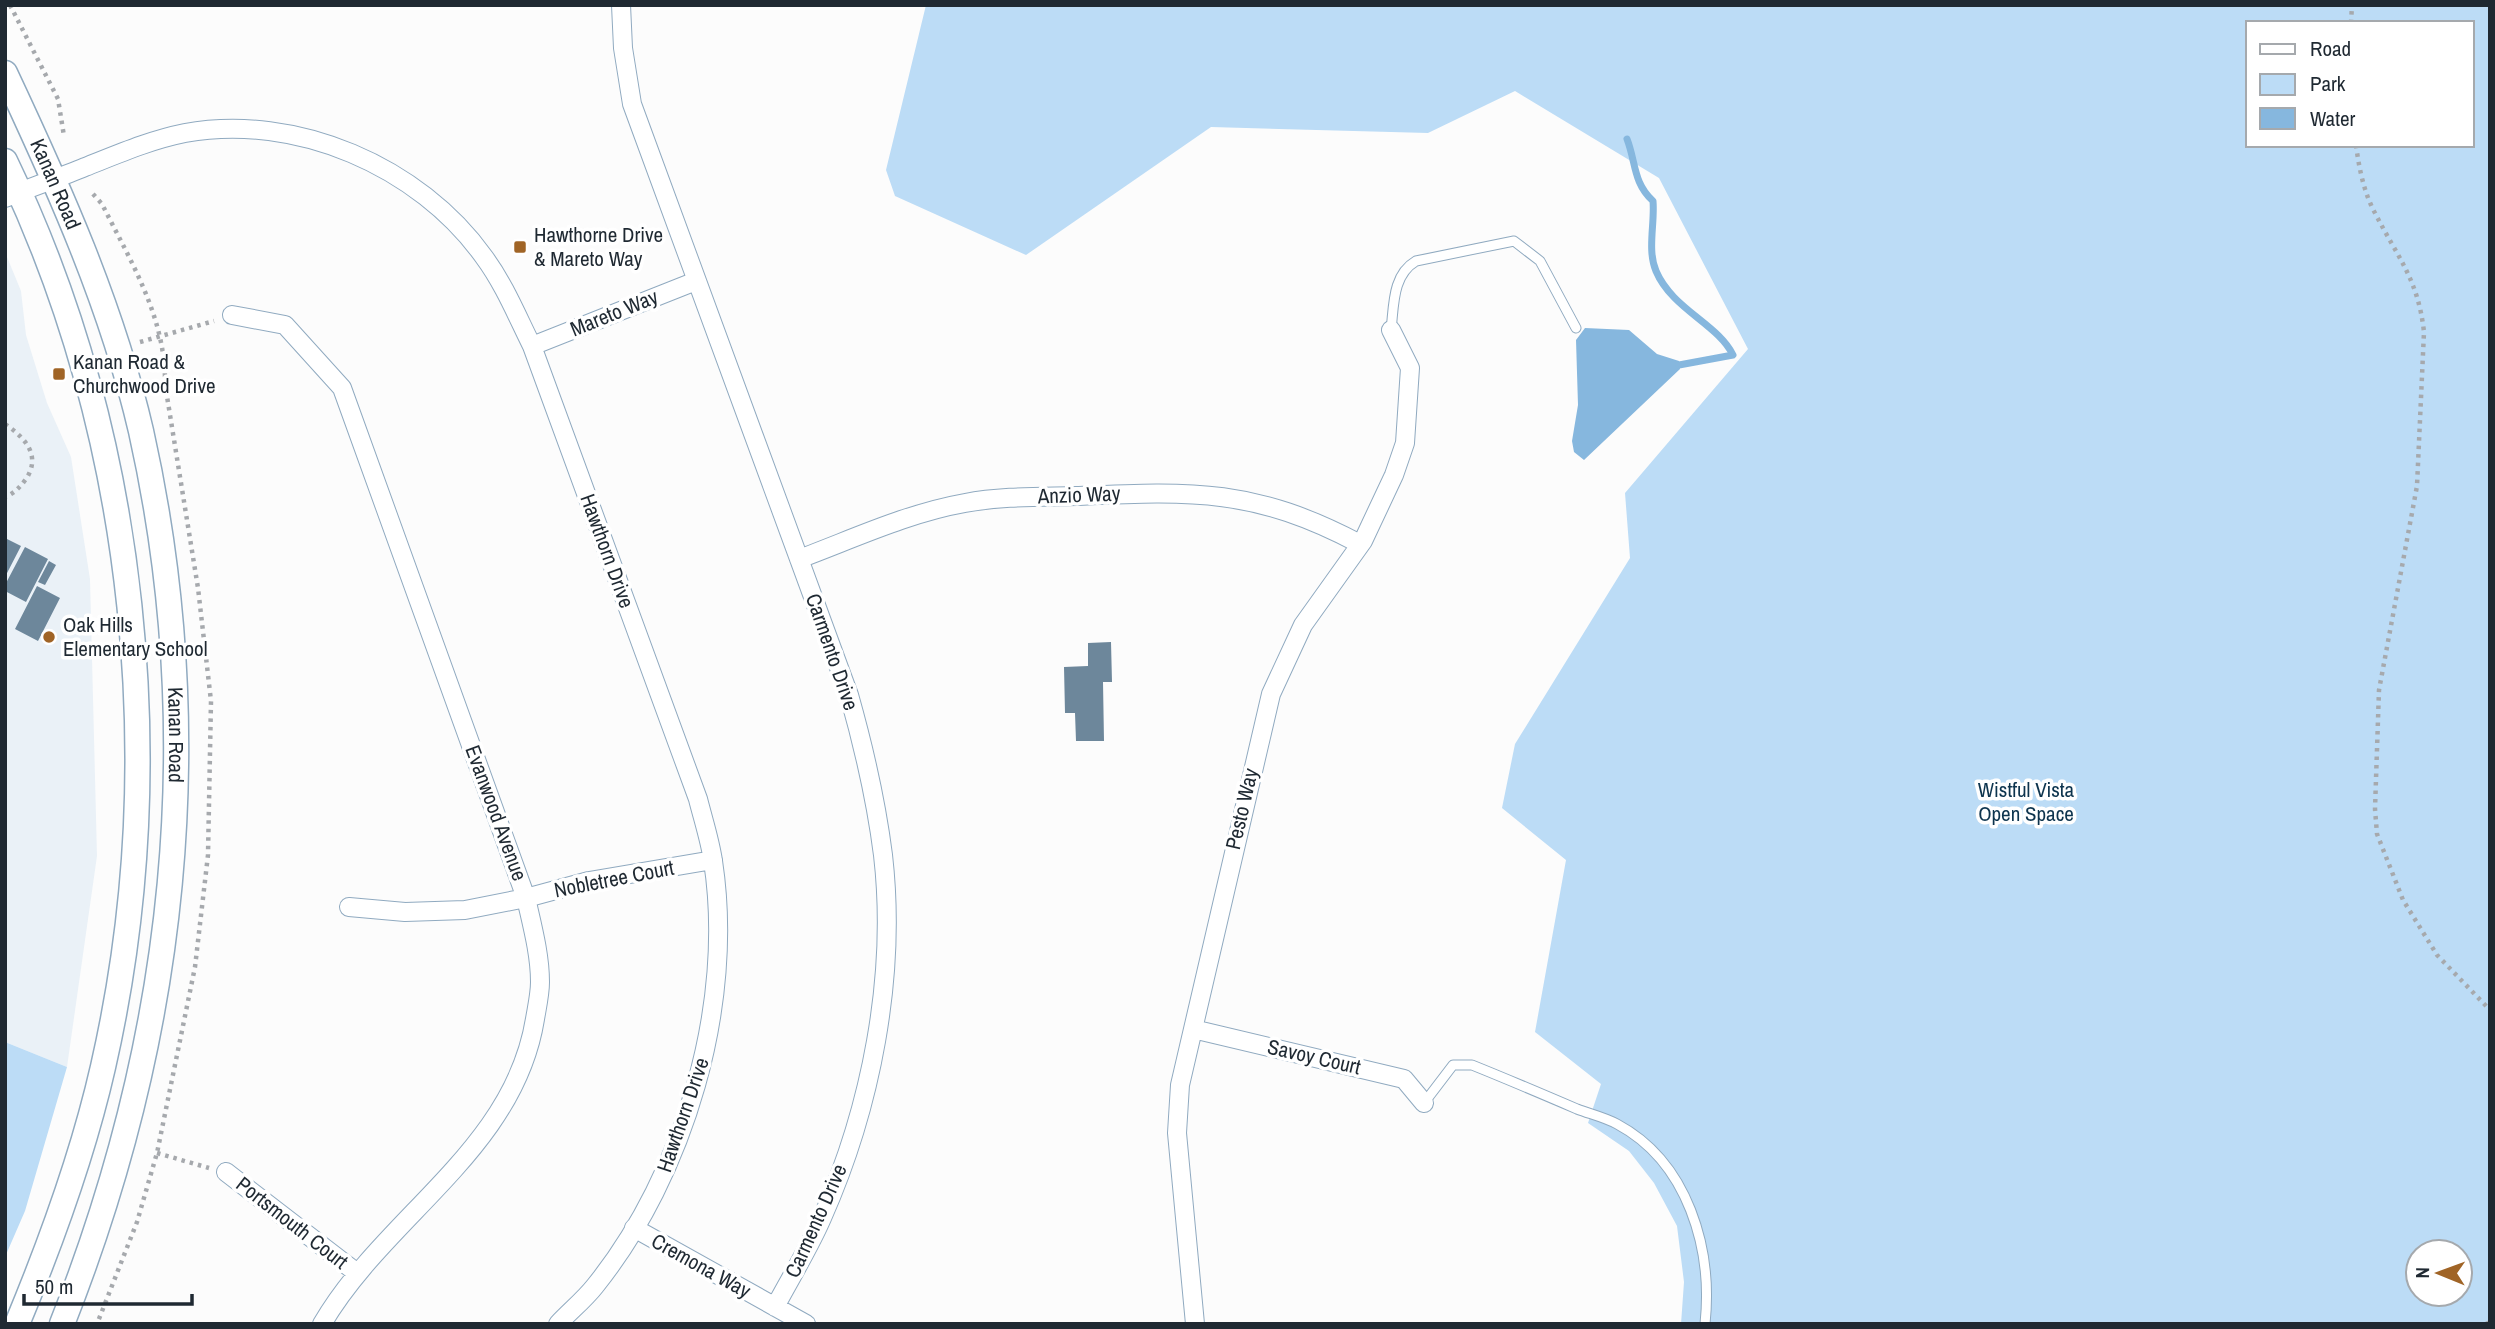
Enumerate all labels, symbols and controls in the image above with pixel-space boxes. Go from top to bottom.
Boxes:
legend [2246,21,2474,147]
text: Road [2310,34,2351,63]
text: Park [2310,69,2346,98]
text: Water [2310,104,2356,133]
street label: Kanan Road [23,134,88,233]
place label: Hawthorne Drive & Mareto Way [534,220,663,273]
marker: Hawthorne Drive & Mareto Way [512,239,528,255]
street label: Mareto Way [566,282,662,343]
place label: Kanan Road & Churchwood Drive [73,347,216,400]
marker: Kanan Road & Churchwood Drive [51,366,67,382]
street label: Anzio Way [1036,479,1121,510]
street label: Hawthorn Drive [573,490,642,612]
street label: Carmento Drive [799,590,866,714]
place label: Oak Hills Elementary School [63,610,208,663]
marker: Oak Hills Elementary School [41,629,57,645]
street label: Kanan Road [161,686,191,783]
street label: Evanwood Avenue [458,741,534,885]
street label: Pesto Way [1218,765,1265,852]
park label: Wistful Vista Open Space [1978,775,2075,828]
street label: Nobletree Court [551,853,677,904]
street label: Savoy Court [1265,1032,1364,1081]
street label: Hawthorn Drive [649,1054,716,1176]
street label: Carmento Drive [778,1159,854,1282]
street label: Portsmouth Court [230,1170,355,1276]
street label: Cremona Way [646,1226,756,1305]
north arrow [2404,1238,2474,1308]
scale bar [24,1262,192,1306]
text: N [2409,1267,2435,1279]
text: 50 m [35,1272,73,1301]

